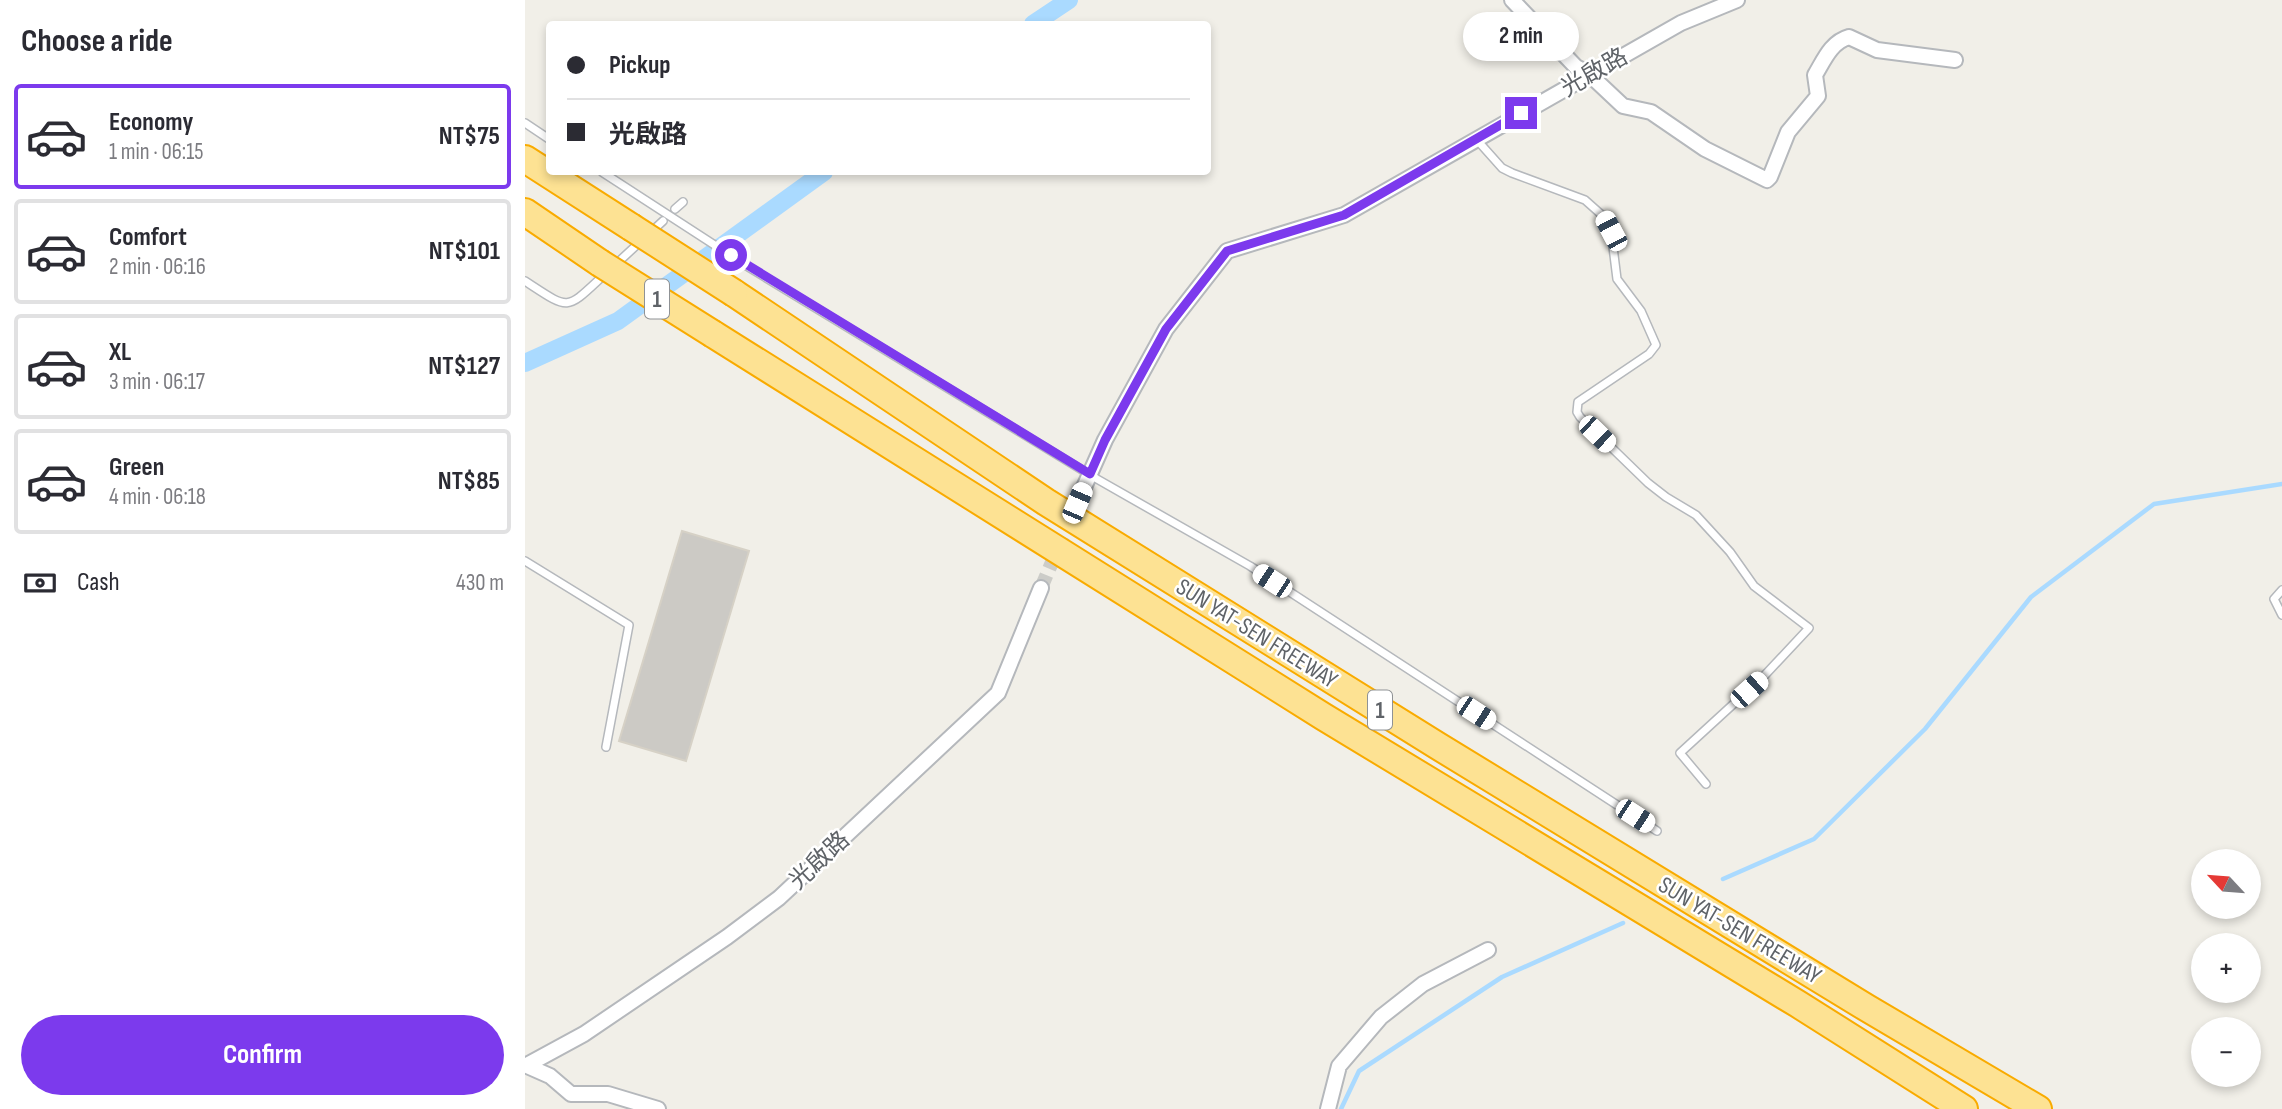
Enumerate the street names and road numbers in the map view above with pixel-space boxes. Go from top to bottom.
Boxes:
street label: 光啟路 [1556,42,1633,103]
road number: 1 [645,280,669,318]
street label: SUN YAT-SEN FREEWAY [1171,572,1343,695]
road number: 1 [1368,690,1392,730]
street label: 光啟路 [783,825,856,896]
street label: SUN YAT-SEN FREEWAY [1653,870,1826,990]

